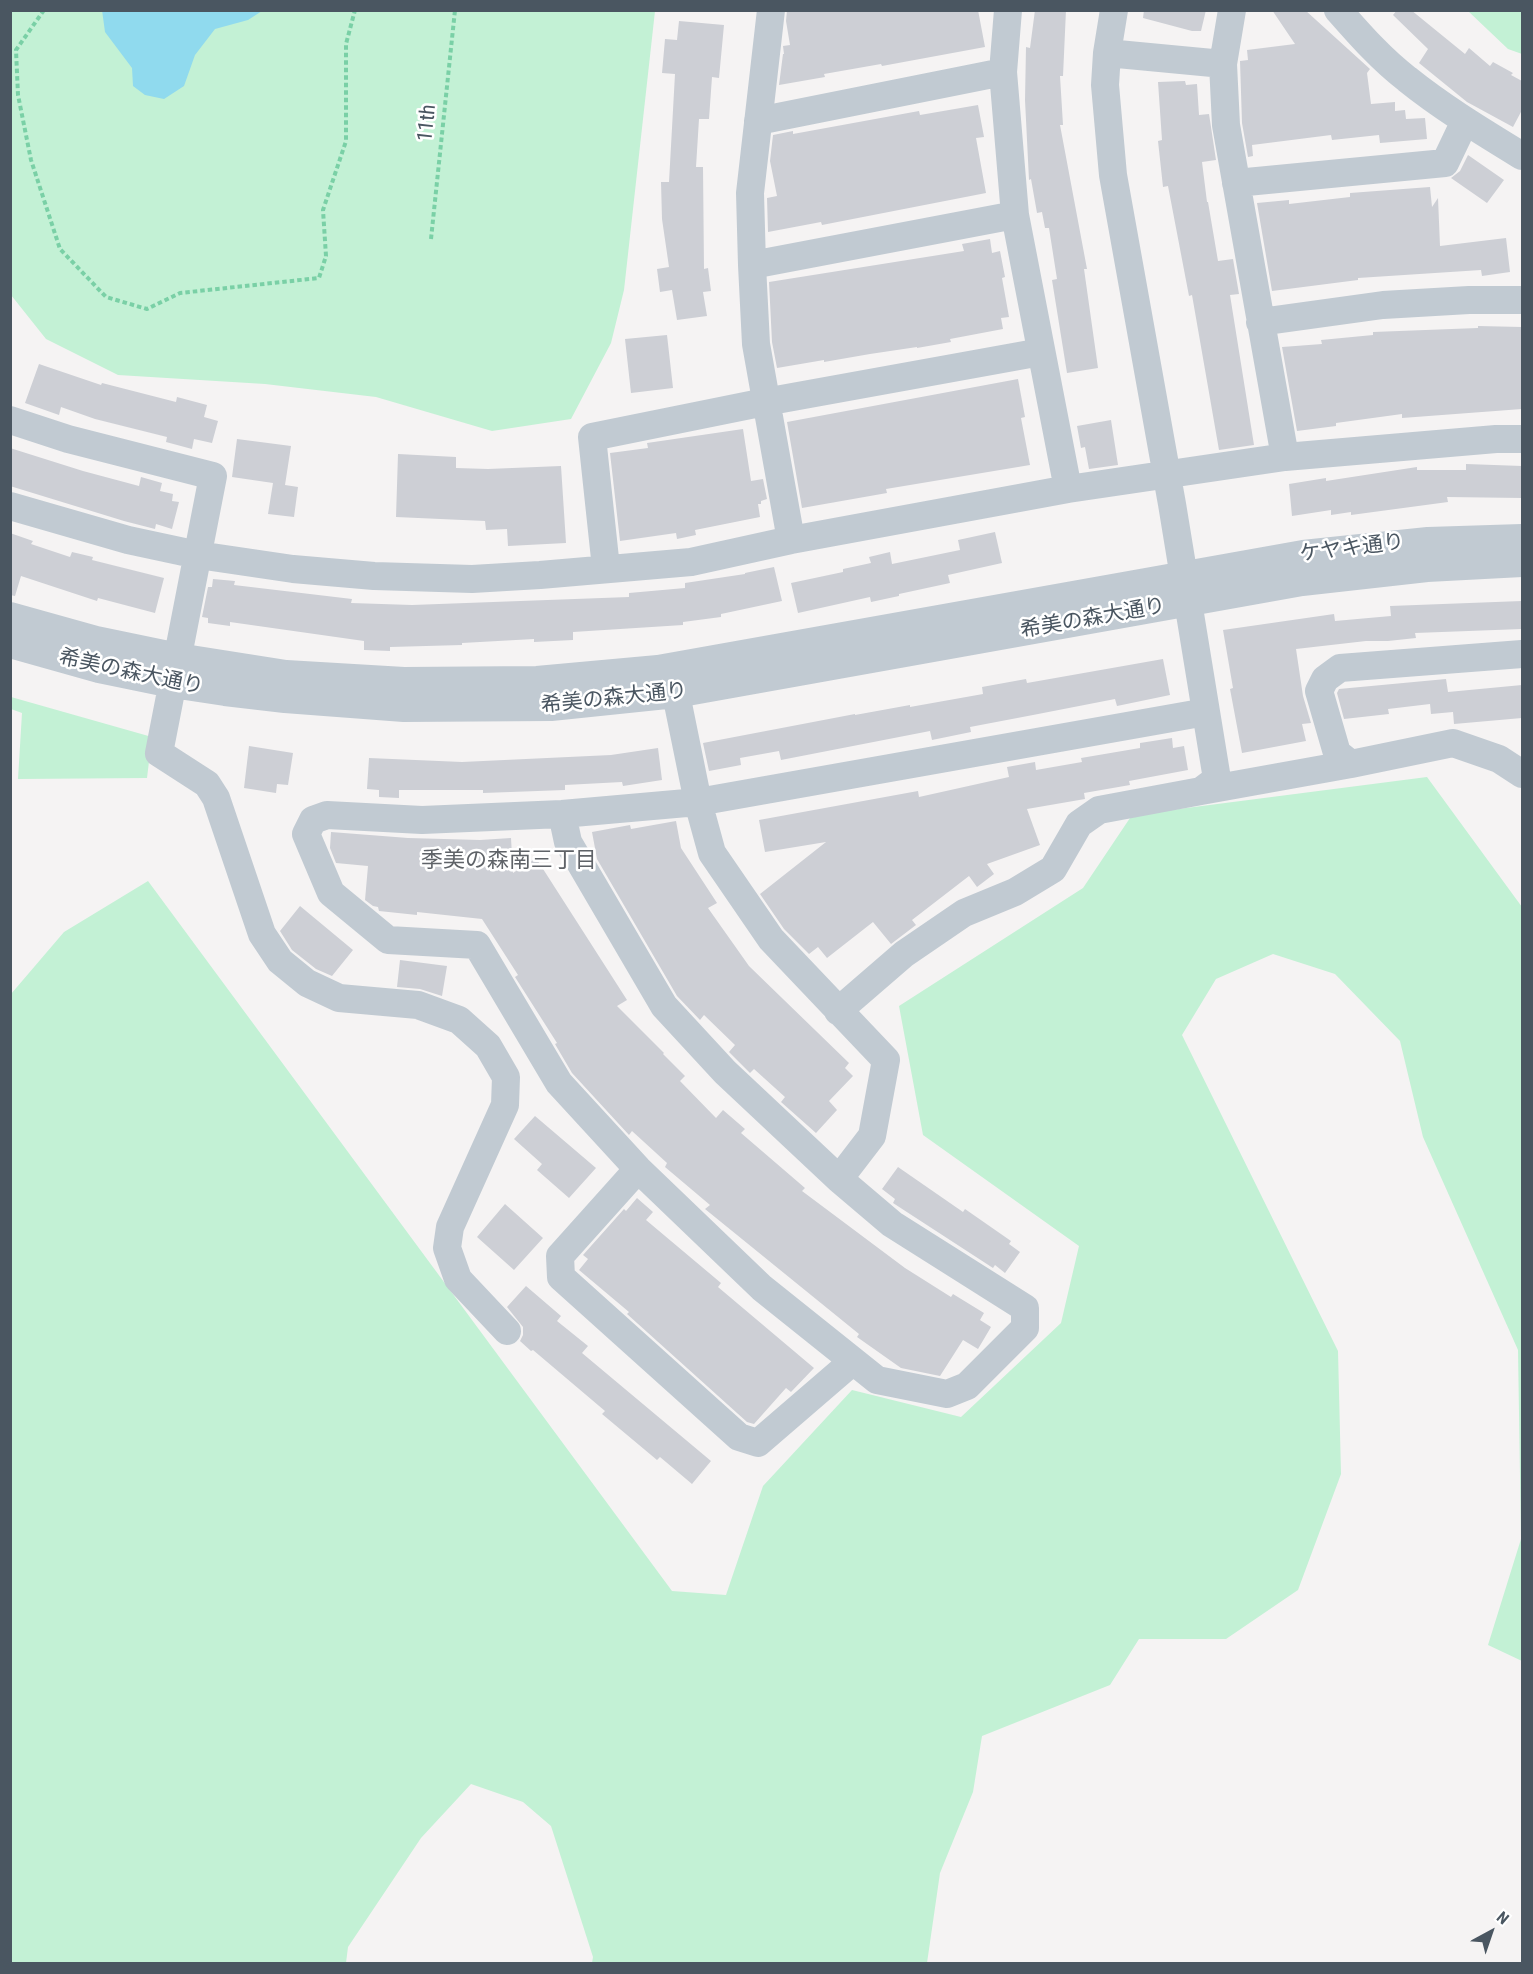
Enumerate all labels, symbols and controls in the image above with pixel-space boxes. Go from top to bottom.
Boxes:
street label: 11th [414,103,442,143]
street label: ケヤキ通り [1298,530,1406,568]
street label: 希美の森大通り [1018,594,1168,644]
street label: 希美の森大通り [56,645,206,701]
street label: 希美の森大通り [540,679,688,719]
district label: 季美の森南三丁目 [421,848,597,874]
north arrow [1461,1902,1521,1962]
text: N [1493,1907,1513,1928]

